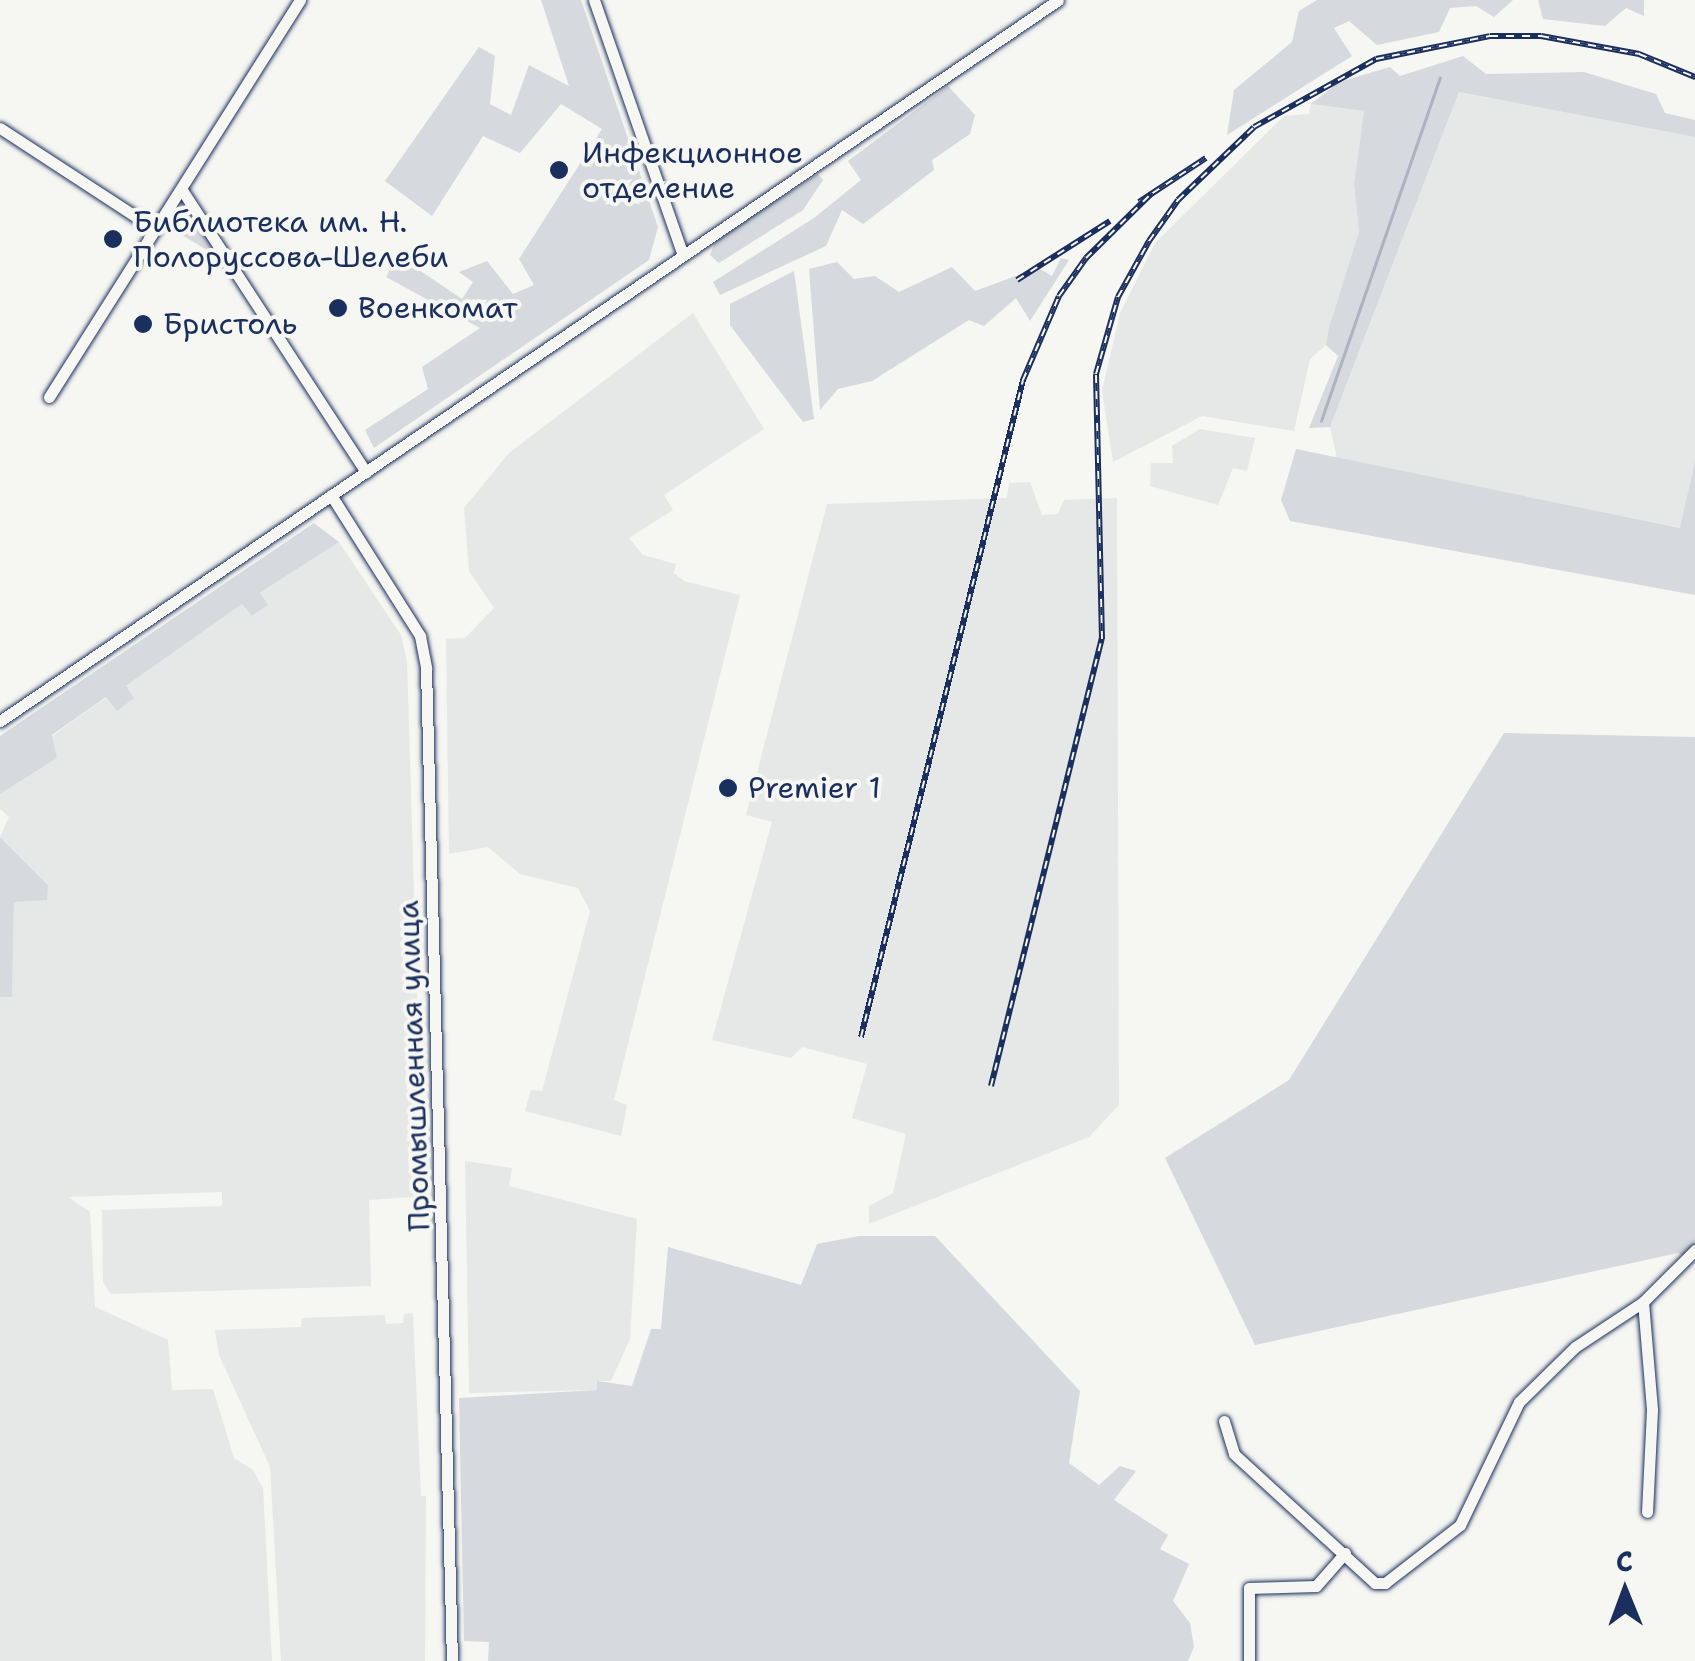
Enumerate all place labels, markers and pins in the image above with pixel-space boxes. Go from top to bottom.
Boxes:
place label: Инфекционное отделение [582,135,803,206]
marker: Инфекционное отделение [546,157,572,183]
place label: Библиотека им. Н. Полоруссова-Шелеби [133,204,449,274]
marker: Библиотека им. Н. Полоруссова-Шелеби [102,228,124,250]
place label: Военкомат [358,290,517,326]
marker: Военкомат [327,297,349,319]
place label: Бристоль [163,306,297,342]
marker: Бристоль [132,313,154,335]
place label: Premier 1 [748,770,881,806]
marker: Premier 1 [717,777,739,799]

